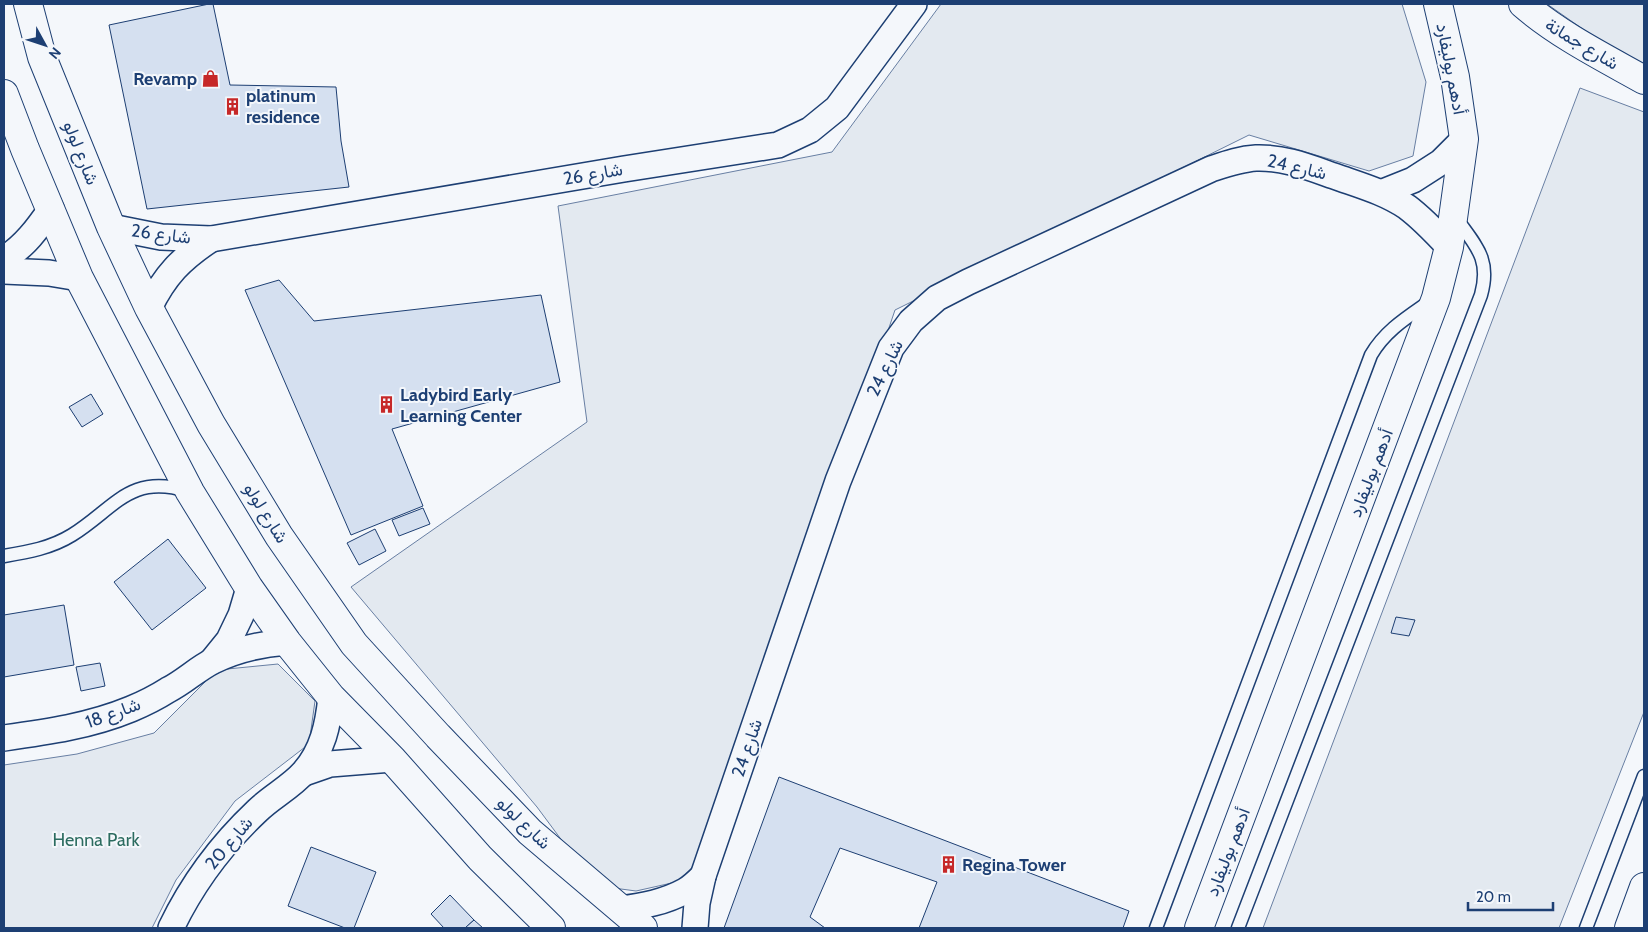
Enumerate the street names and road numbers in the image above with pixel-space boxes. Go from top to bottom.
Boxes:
street label: شارع جمانة [1541,14,1623,75]
street label: أدهم بوليفارد [1430,21,1471,117]
street label: شارع لولو [57,118,104,188]
street label: شارع 24 [1265,150,1329,185]
street label: شارع 26 [562,158,625,191]
street label: شارع 26 [130,219,192,250]
street label: شارع 24 [862,336,909,400]
street label: أدهم بوليفارد [1344,426,1399,521]
street label: شارع لولو [238,479,293,548]
street label: شارع 18 [82,693,144,734]
street label: شارع 24 [727,716,768,780]
street label: شارع لولو [492,792,556,855]
street label: أدهم بوليفارد [1201,805,1256,900]
street label: شارع 20 [201,812,258,875]

